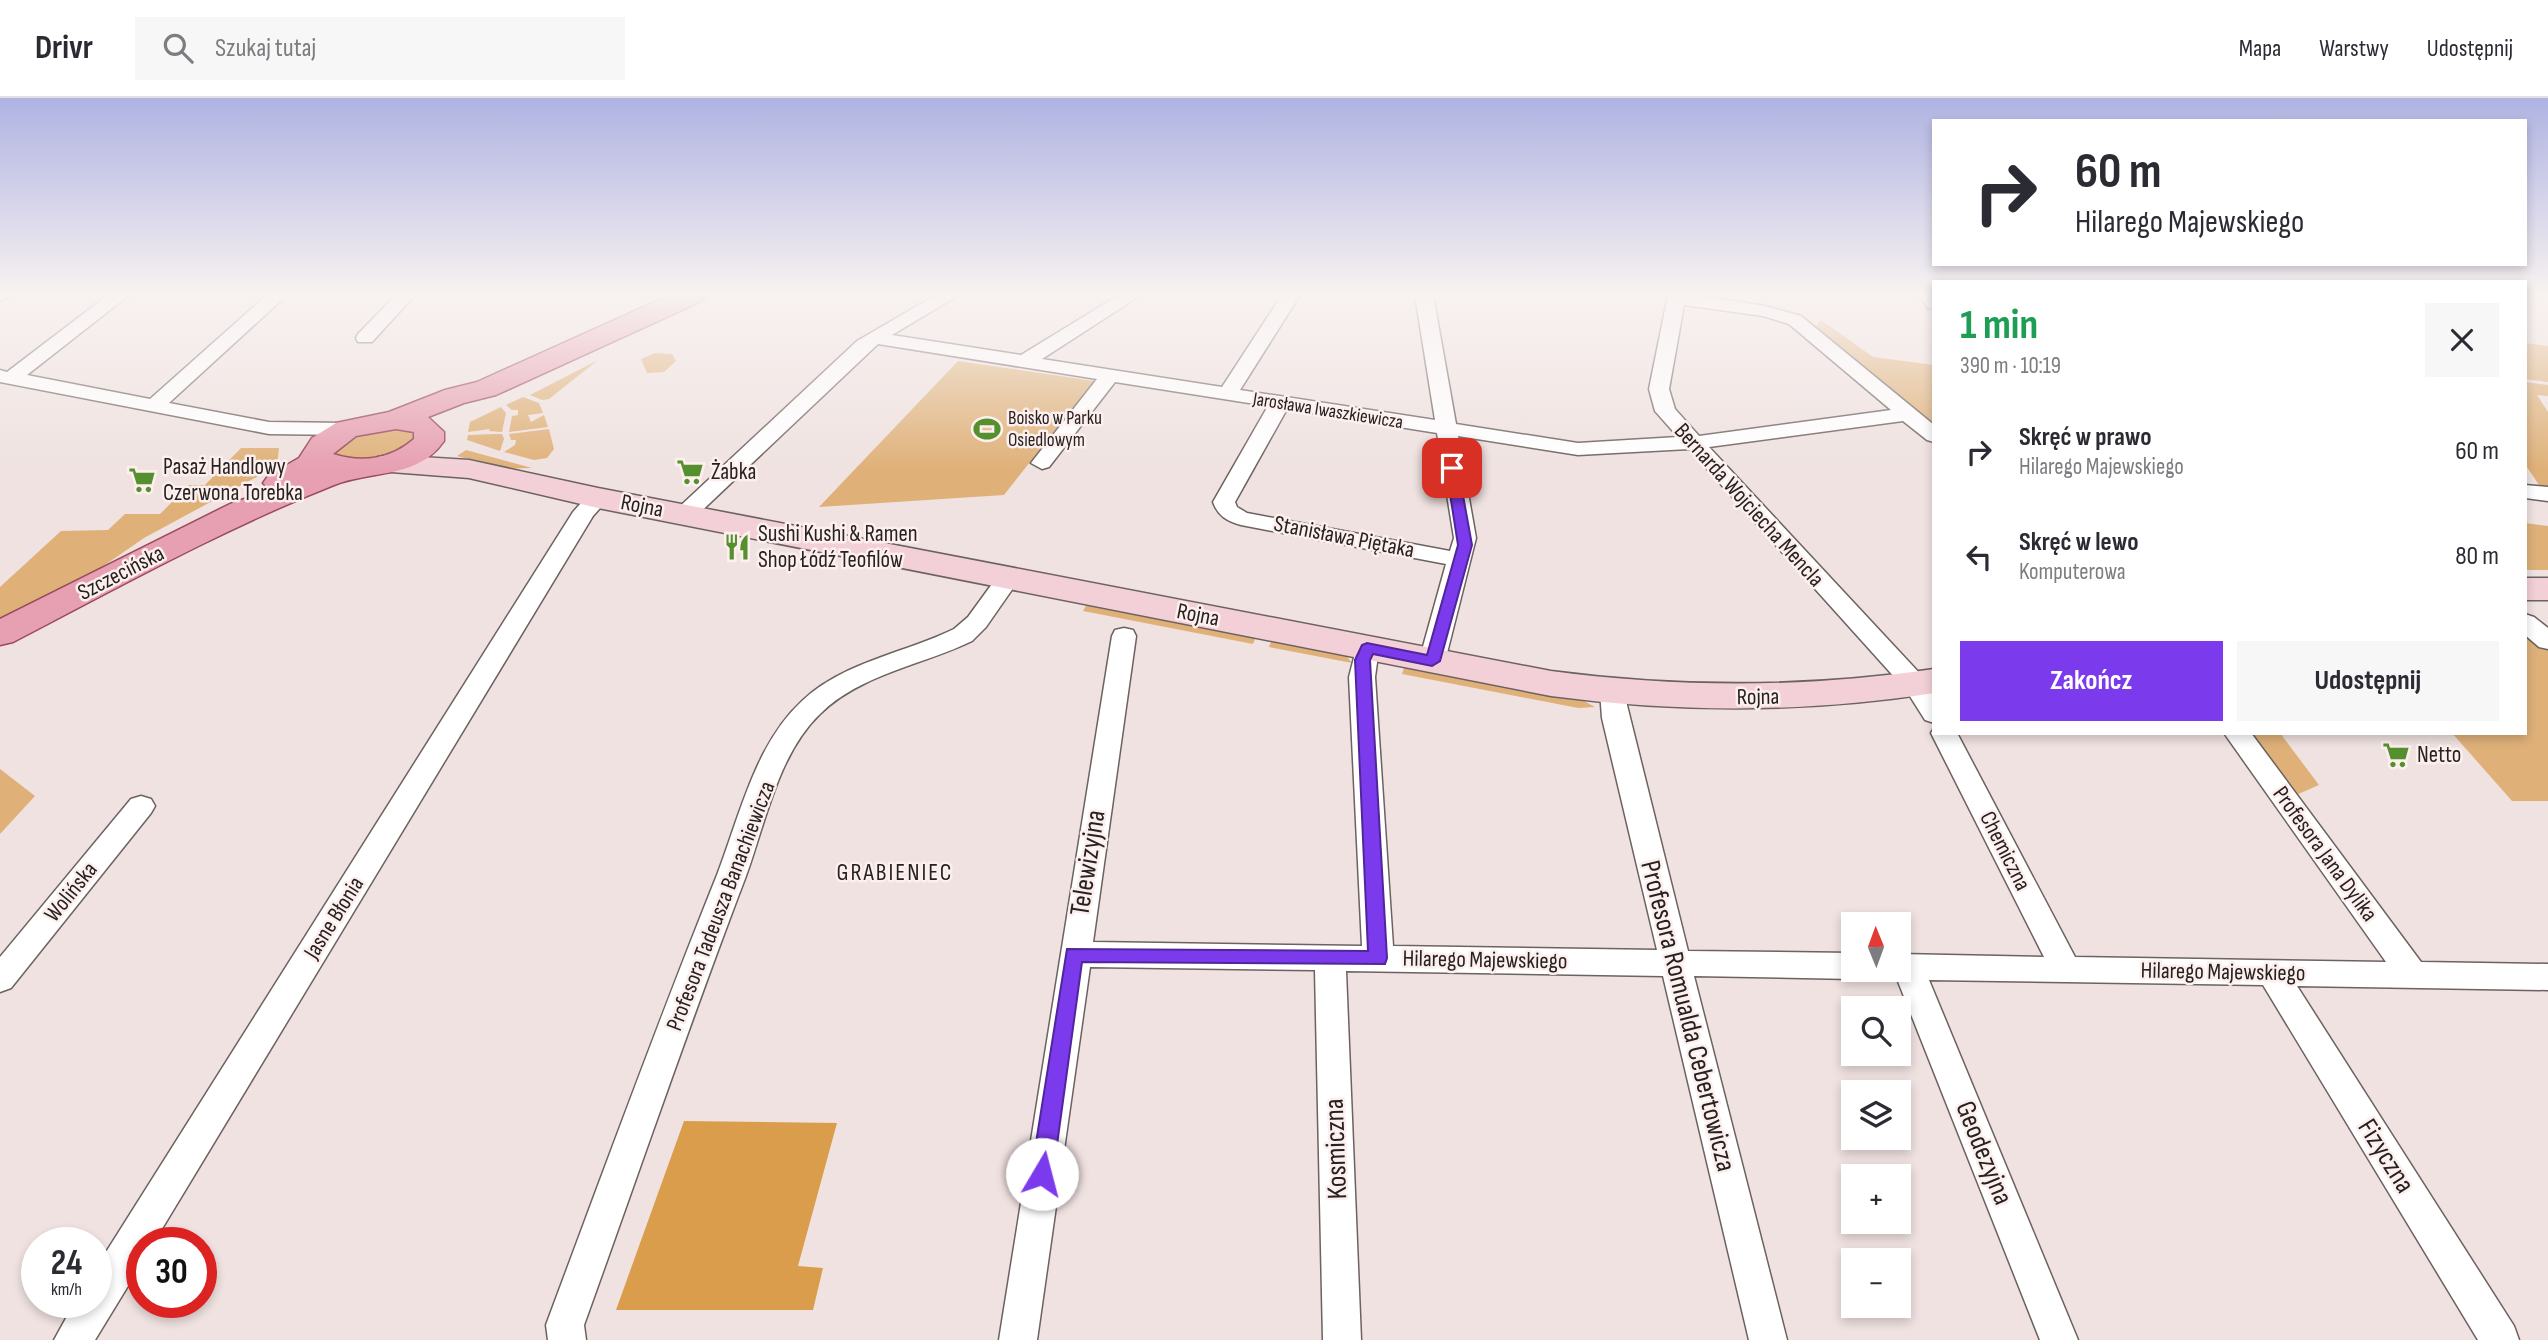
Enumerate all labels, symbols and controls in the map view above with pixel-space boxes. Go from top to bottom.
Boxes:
search box [135,17,625,80]
text: Drivr [35,28,93,68]
icon: search [159,29,197,67]
text: Szukaj tutaj [215,33,316,64]
text: Mapa [2239,34,2281,63]
text: Warstwy [2319,34,2389,63]
text: Udostępnij [2427,34,2513,63]
text: 60 m [2075,143,2162,202]
icon: right [1960,147,2051,238]
text: Hilarego Majewskiego [2075,203,2304,242]
text: 1 min [1960,300,2038,351]
button: close [2425,303,2499,377]
text: 390 m · 10:19 [1960,352,2061,380]
street label: Jarosława Iwaszkiewicza [1250,388,1405,434]
place label: Boisko w Parku Osiedlowym [1008,407,1102,452]
sports icon: Boisko w Parku Osiedlowym [972,414,1002,444]
street label: Bernarda Wojciecha Mencla [1668,417,1830,593]
text: Skręć w prawo [2019,422,2152,453]
icon: right [1960,433,1998,471]
text: 60 m [2455,436,2499,467]
pin [1422,438,1482,498]
icon: arrive [1433,449,1471,487]
place label: Pasaż Handlowy Czerwona Torebka [163,453,303,507]
text: Hilarego Majewskiego [2019,453,2184,481]
supermarket icon: Żabka [675,457,705,487]
place label: Żabka [711,458,756,486]
supermarket icon: Pasaż Handlowy Czerwona Torebka [127,465,157,495]
street label: Rojna [618,488,666,524]
street label: Stanisława Piętaka [1271,510,1417,564]
place label: Sushi Kushi & Ramen Shop Łódź Teofilów [758,520,918,574]
text: Skręć w lewo [2019,527,2139,558]
restaurant icon: Sushi Kushi & Ramen Shop Łódź Teofilów [722,532,752,562]
icon: left [1960,538,1998,576]
street label: Szczecińska [73,539,169,607]
text: 80 m [2455,541,2499,572]
text: Komputerowa [2019,558,2126,586]
street label: Rojna [1174,597,1222,633]
button: Zakończ [1960,641,2223,721]
button: Udostępnij [2237,641,2499,721]
street label: Rojna [1736,683,1780,711]
supermarket icon: Netto [2381,740,2411,770]
place label: Netto [2417,741,2461,769]
street label: Profesora Tadeusza Banachiewicza [660,777,782,1035]
street label: Profesora Jana Dylika [2267,781,2383,927]
street label: Chemiczna [1973,807,2037,895]
street label: Telewizyjna [1063,808,1113,918]
street label: Wolińska [38,856,104,928]
street label: Profesora Romualda Cebertowicza [1633,857,1743,1175]
district label: GRABIENIEC [837,858,953,887]
street label: Jasne Błonia [297,872,370,965]
north arrow [1841,912,1911,982]
map controls [1841,912,1911,1318]
street label: Hilarego Majewskiego [1402,945,1568,975]
street label: Hilarego Majewskiego [2140,957,2306,987]
button: search [1841,996,1911,1066]
button: layers [1841,1080,1911,1150]
street label: Geodezyjna [1948,1096,2020,1210]
street label: Kosmiczna [1318,1098,1354,1200]
street label: Fizyczna [2351,1113,2421,1199]
position arrow [1005,1137,1079,1211]
button: + [1841,1164,1911,1234]
speed limit sign: 30 [126,1227,217,1318]
text: 24 [51,1242,82,1285]
button: − [1841,1248,1911,1318]
text: km/h [51,1279,82,1300]

